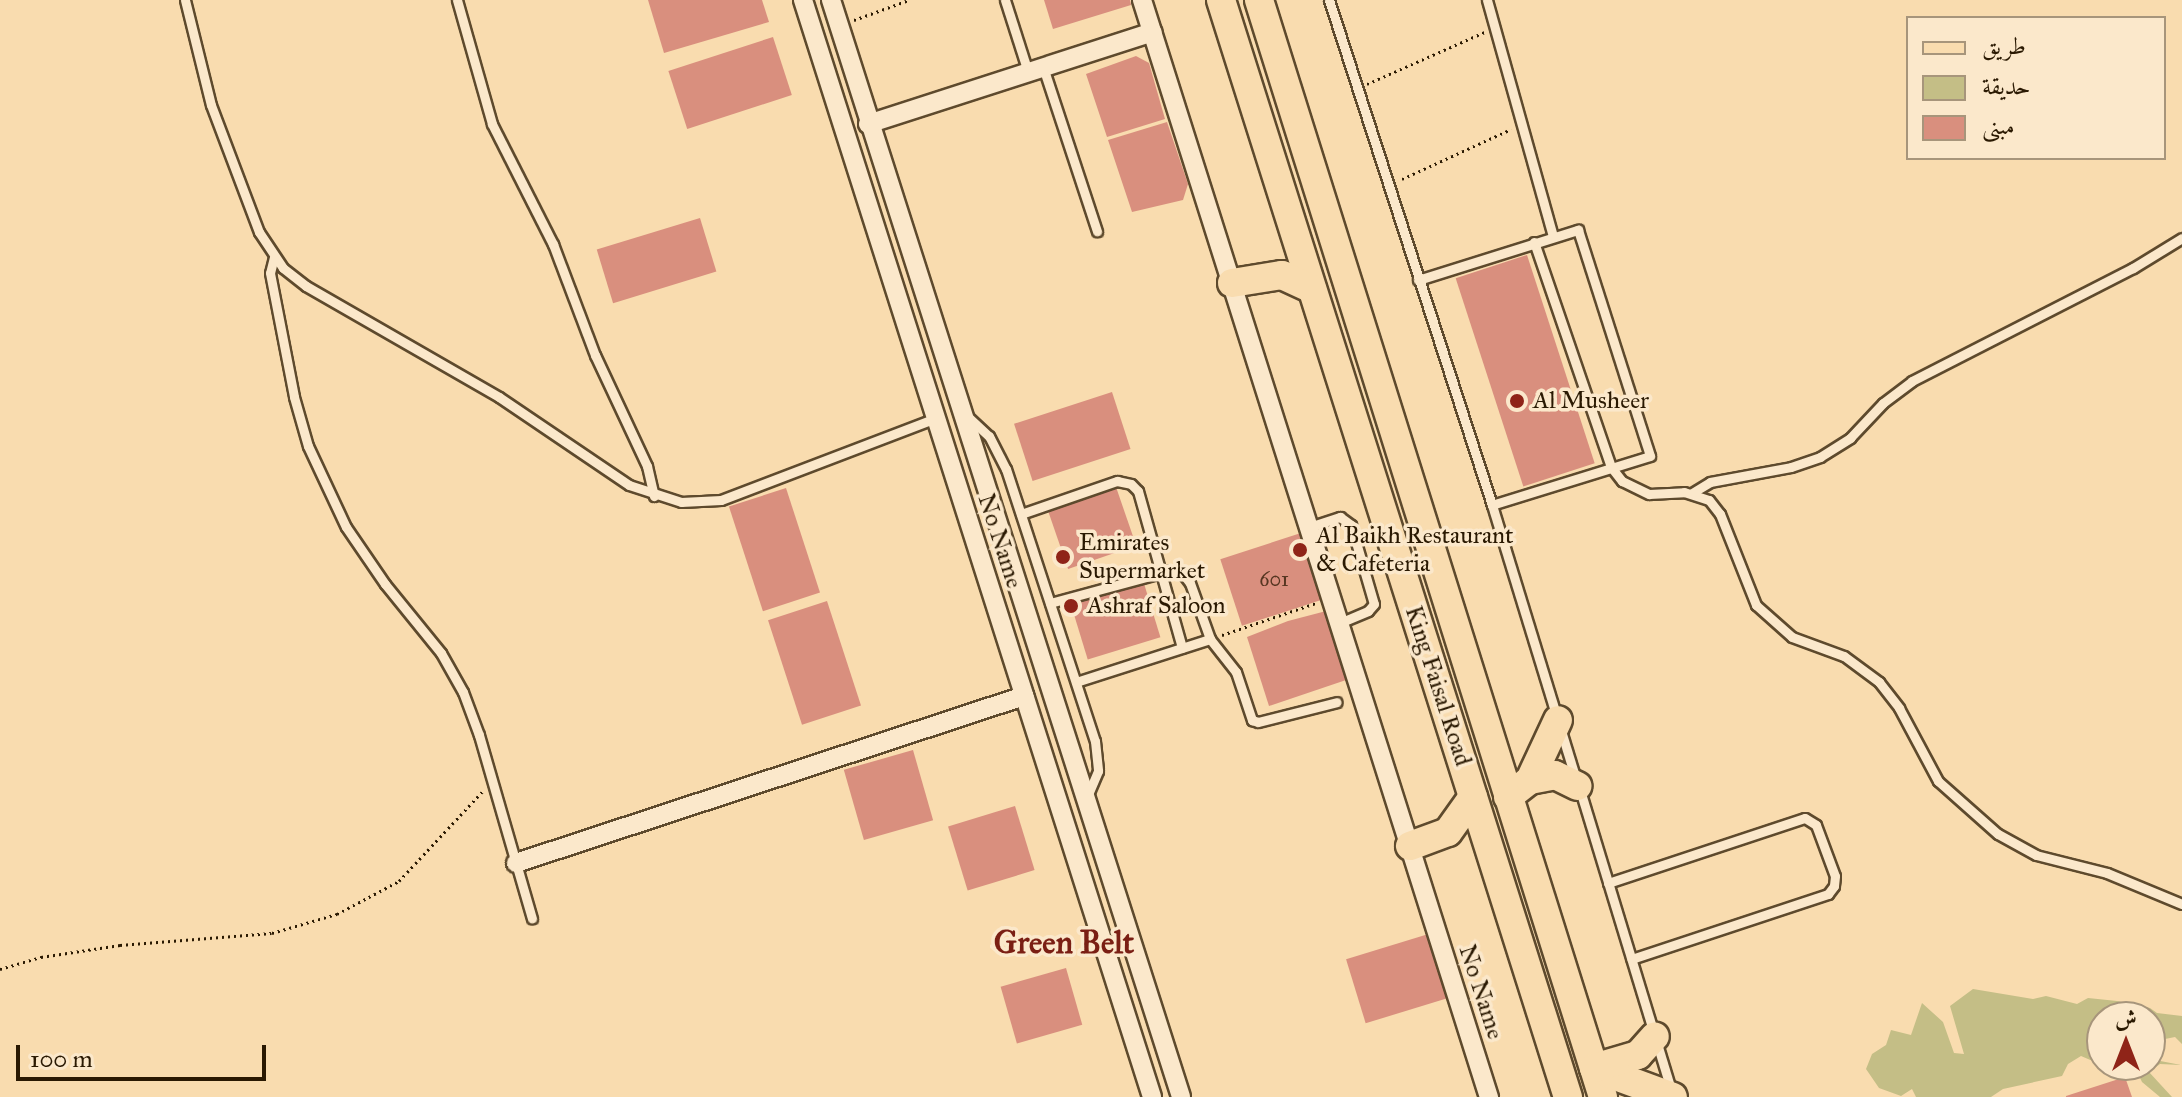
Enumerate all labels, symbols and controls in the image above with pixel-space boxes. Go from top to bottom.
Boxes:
legend [1906,16,2166,160]
text: طريق [1982,31,2026,61]
text: حديقة [1982,71,2031,101]
text: مبنى [1982,111,2015,141]
place label: Al Musheer [1533,387,1649,415]
marker: Al Musheer [1508,392,1526,410]
street label: No Name [971,490,1029,592]
place label: Al Baikh Restaurant & Cafeteria [1316,522,1513,578]
place label: Emirates Supermarket [1079,529,1205,585]
marker: Al Baikh Restaurant & Cafeteria [1291,541,1309,559]
marker: Emirates Supermarket [1054,548,1072,566]
house number: 601 [1259,567,1289,591]
place label: Ashraf Saloon [1087,592,1226,620]
marker: Ashraf Saloon [1062,597,1080,615]
street label: King Faisal Road [1399,602,1477,770]
district label: Green Belt [994,924,1134,962]
street label: No Name [1452,941,1510,1043]
north arrow [2086,1001,2166,1081]
text: ش [2115,1005,2137,1032]
scale bar [20,1029,270,1079]
text: 100 m [30,1044,93,1074]

